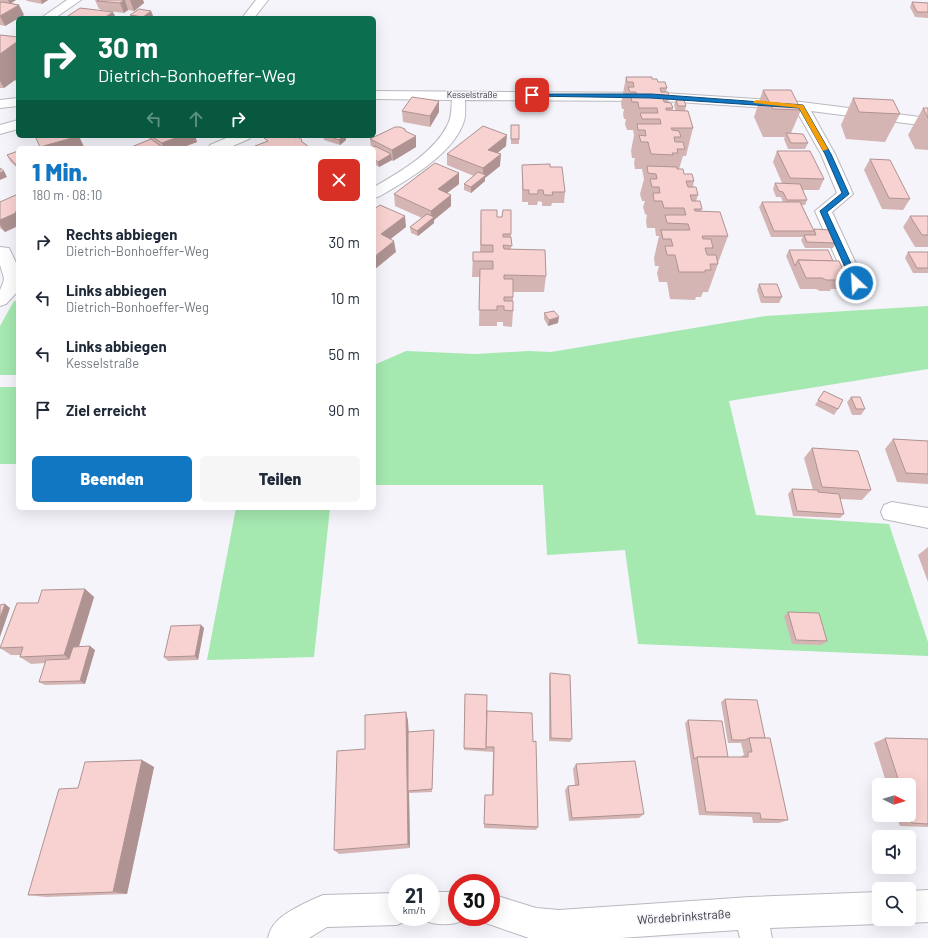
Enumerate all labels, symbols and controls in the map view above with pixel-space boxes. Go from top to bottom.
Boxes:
text: 30 m [98,30,158,64]
icon: right [32,32,84,84]
text: Dietrich-Bonhoeffer-Weg [98,64,296,86]
pin [515,78,549,112]
icon: arrive [521,84,543,106]
street label: Kesselstraße [447,89,498,100]
icon: left [143,108,165,130]
icon: ahead [185,108,207,130]
icon: right [227,108,249,130]
text: 1 Min. [32,157,88,186]
button: close [318,159,360,201]
text: 180 m · 08:10 [32,187,102,203]
text: Rechts abbiegen [66,225,177,243]
icon: right [32,231,54,253]
text: 30 m [328,233,360,251]
text: Dietrich-Bonhoeffer-Weg [66,243,209,259]
position arrow [835,262,877,304]
text: Links abbiegen [66,281,167,299]
icon: left [32,287,54,309]
text: 10 m [331,289,360,307]
text: Dietrich-Bonhoeffer-Weg [66,299,209,315]
text: Links abbiegen [66,337,167,355]
icon: left [32,343,54,365]
text: 50 m [328,345,360,363]
text: Kesselstraße [66,355,139,371]
icon: arrive [32,399,54,421]
text: Ziel erreicht [66,401,147,419]
text: 90 m [328,401,360,419]
button: Beenden [32,456,192,502]
button: Teilen [200,456,360,502]
north arrow [872,778,916,822]
map controls [872,778,916,926]
button: sound [872,830,916,874]
speed limit sign: 30 [448,874,500,926]
button: search [872,882,916,926]
text: 21 [405,883,423,907]
text: km/h [403,904,425,916]
street label: Wördebrinkstraße [637,906,731,926]

